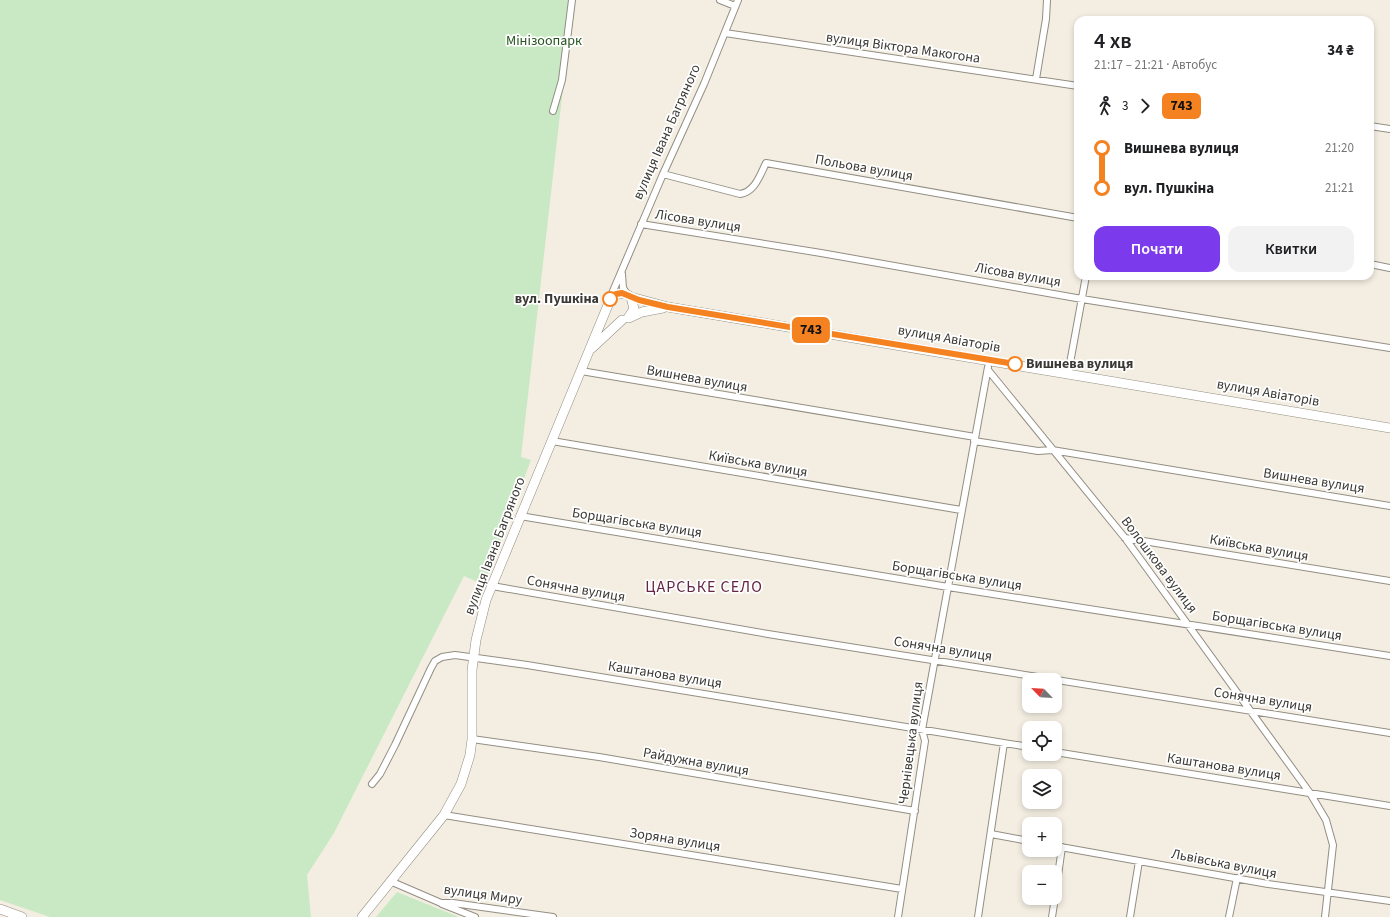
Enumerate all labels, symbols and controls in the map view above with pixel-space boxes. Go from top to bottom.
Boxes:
text: 4 хв [1094,25,1132,57]
street label: вулиця Віктора Макогона [825,27,981,69]
park label: Мінізоопарк [506,31,582,51]
text: 34 ₴ [1327,40,1354,61]
text: 21:17 – 21:21 · Автобус [1094,56,1217,74]
street label: вулиця Івана Багряного [628,61,706,203]
icon: walk [1094,95,1116,117]
icon: forward [1134,95,1156,117]
text: 743 [1170,96,1193,116]
text: 3 [1122,97,1128,115]
text: Вишнева вулиця [1124,138,1239,159]
text: 21:20 [1325,139,1354,157]
street label: Польова вулиця [813,150,915,186]
text: вул. Пушкіна [1124,178,1214,199]
text: 21:21 [1325,179,1354,197]
street label: Лісова вулиця [654,204,742,238]
button: Почати [1094,226,1220,272]
button: Квитки [1228,226,1354,272]
street label: Лісова вулиця [974,258,1062,292]
place label: вул. Пушкіна [515,289,599,309]
marker: вул. Пушкіна [602,291,618,307]
line badge: 743 [788,317,834,343]
text: 743 [800,320,822,340]
street label: вулиця Авіаторів [896,320,1002,358]
place label: Вишнева вулиця [1026,354,1133,374]
marker: Вишнева вулиця [1007,356,1023,372]
street label: Вишнева вулиця [645,360,749,398]
street label: вулиця Авіаторів [1215,374,1321,412]
street label: Київська вулиця [707,445,809,483]
street label: Вишнева вулиця [1262,463,1366,499]
street label: вулиця Івана Багряного [459,474,531,618]
street label: Борщагівська вулиця [571,503,703,543]
street label: Волошкова вулиця [1116,512,1202,618]
street label: Київська вулиця [1208,529,1310,567]
street label: Борщагівська вулиця [891,556,1023,596]
street label: Сонячна вулиця [525,571,627,607]
district label: ЦАРСЬКЕ СЕЛО [645,576,763,598]
street label: Борщагівська вулиця [1211,606,1343,646]
street label: Сонячна вулиця [892,631,994,667]
street label: Каштанова вулиця [607,656,723,694]
north arrow [1022,673,1062,713]
map controls [1022,673,1062,905]
street label: Чернівецька вулиця [894,680,928,806]
street label: Сонячна вулиця [1212,682,1314,718]
button: locate [1022,721,1062,761]
street label: Райдужна вулиця [641,743,751,781]
street label: Каштанова вулиця [1166,748,1282,786]
button: layers [1022,769,1062,809]
button: + [1022,817,1062,857]
street label: Зоряна вулиця [628,823,722,857]
street label: Львівська вулиця [1170,844,1278,884]
button: − [1022,865,1062,905]
street label: вулиця Миру [442,880,524,910]

